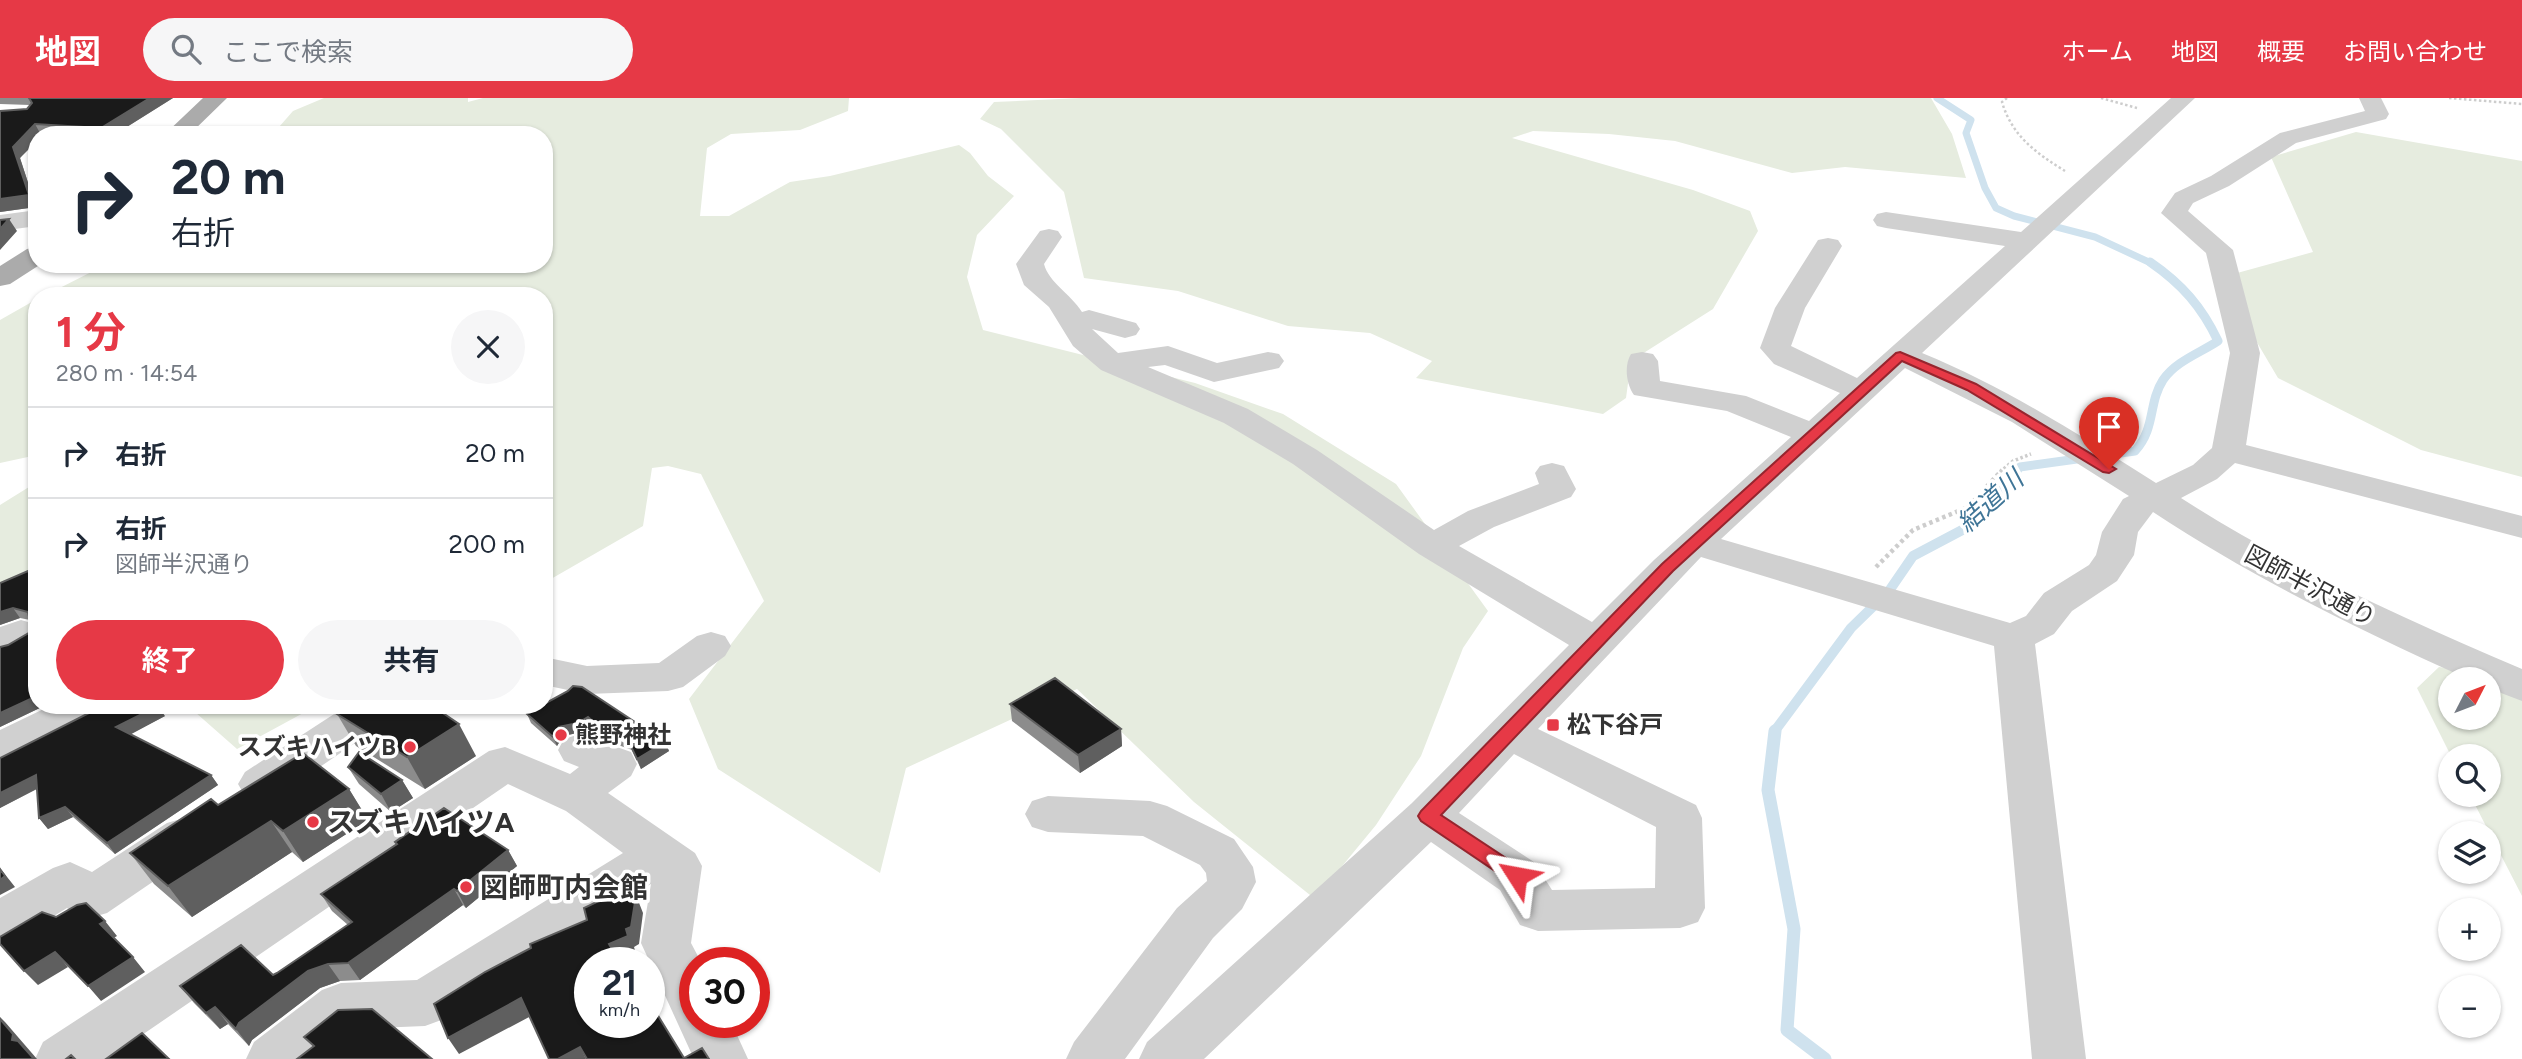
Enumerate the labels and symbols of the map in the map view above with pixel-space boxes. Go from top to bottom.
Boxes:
pin [2079,397,2139,469]
water label: 結道川 [1950,461,2032,539]
street label: 図師半沢通り [2240,539,2381,632]
north arrow [2438,667,2501,730]
place label: 松下谷戸 [1567,710,1663,739]
marker: 松下谷戸 [1545,717,1561,733]
place label: 熊野神社 [575,720,671,749]
marker: 熊野神社 [553,727,569,743]
place label: スズキハイツB [238,732,396,761]
marker: スズキハイツB [402,739,418,755]
place label: スズキハイツA [327,805,514,839]
marker: スズキハイツA [305,814,321,830]
position arrow [1480,839,1554,913]
place label: 図師町内会館 [480,870,648,904]
marker: 図師町内会館 [458,879,474,895]
speed limit sign: 30 [679,947,770,1038]

